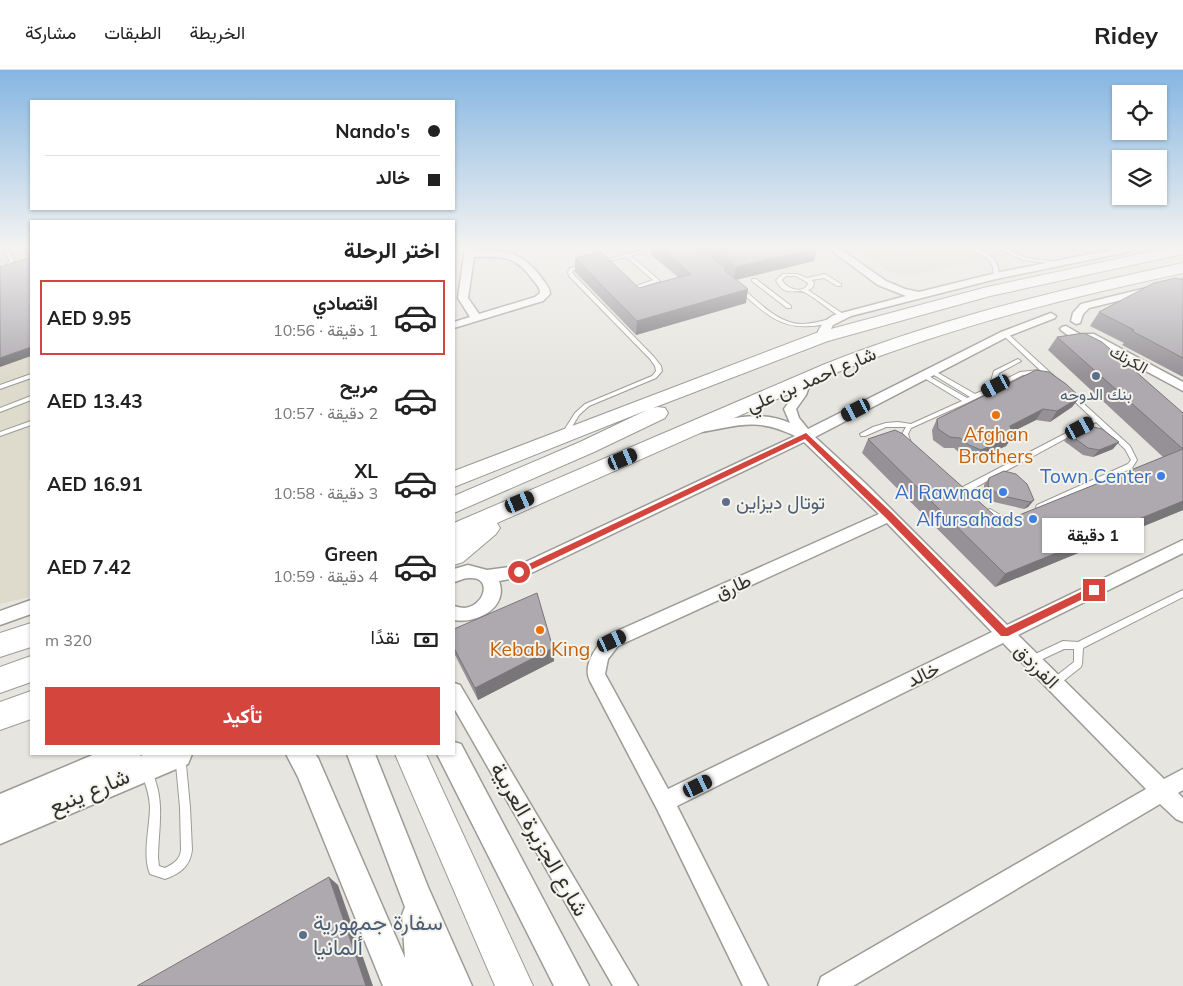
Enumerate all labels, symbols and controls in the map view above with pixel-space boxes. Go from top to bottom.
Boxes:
text: Ridey [1094,20,1158,50]
text: مشاركة [25,21,76,44]
text: الطبقات [104,21,161,44]
text: الخريطة [189,21,245,44]
map controls [1112,85,1167,205]
button: locate [1112,85,1167,140]
text: Nando's [335,119,410,143]
button: layers [1112,150,1167,205]
text: خالد [376,165,410,189]
text: اختر الرحلة [344,236,440,264]
text: اقتصادي [313,291,378,315]
icon: car [393,295,438,340]
text: AED 9.95 [47,306,131,330]
text: 1 دقيقة · 10:56 [273,320,378,340]
street label: الكرنك [1106,340,1152,378]
street label: شارع احمد بن علي [742,341,881,421]
marker: بنك الدوحه [1090,370,1102,382]
car [979,372,1012,400]
text: مريح [340,374,378,398]
icon: car [393,378,438,423]
place label: بنك الدوحه [1060,384,1132,405]
text: AED 13.43 [47,389,143,413]
car [839,397,872,423]
text: 2 دقيقة · 10:57 [273,403,378,423]
marker: Afghan Brothers [990,409,1002,421]
car [1063,414,1096,442]
place label: Afghan Brothers [959,422,1033,468]
car [606,446,639,472]
text: XL [355,459,378,483]
icon: car [393,461,438,506]
place label: Town Center [1040,464,1151,488]
marker: Town Center [1155,470,1167,482]
text: AED 16.91 [47,472,143,496]
place label: Al Rawnaq [895,480,993,504]
text: 3 دقيقة · 10:58 [273,483,378,503]
marker: Al Rawnaq [997,486,1009,498]
car [503,489,536,515]
place label: توتال ديزاين [736,490,825,514]
marker: توتال ديزاين [720,496,732,508]
place label: Alfursahads [916,507,1023,531]
marker: Alfursahads [1027,513,1039,525]
callout: 1 دقيقة [1043,518,1145,552]
text: 1 دقيقة [1067,525,1119,545]
text: Green [324,542,378,566]
icon: car [393,544,438,589]
text: AED 7.42 [47,555,131,579]
route start [508,561,530,583]
text: 4 دقيقة · 10:59 [273,566,378,586]
street label: طارق [711,568,755,604]
route end [1083,579,1105,601]
marker: Kebab King [534,624,546,636]
text: نقدًا [371,625,400,649]
icon: cash [412,626,440,654]
car [595,628,628,654]
text: 320 m [45,630,92,650]
place label: Kebab King [490,637,590,661]
street label: الفرزدق [1010,639,1064,693]
street label: خالد [903,656,943,692]
button: تأكيد [45,687,440,745]
street label: شارع الجزيرة العربية [484,757,595,921]
street label: شارع ينبع [44,761,134,821]
car [681,773,714,799]
place label: سفارة جمهورية ألمانيا [313,908,443,961]
marker: سفارة جمهورية ألمانيا [297,929,309,941]

